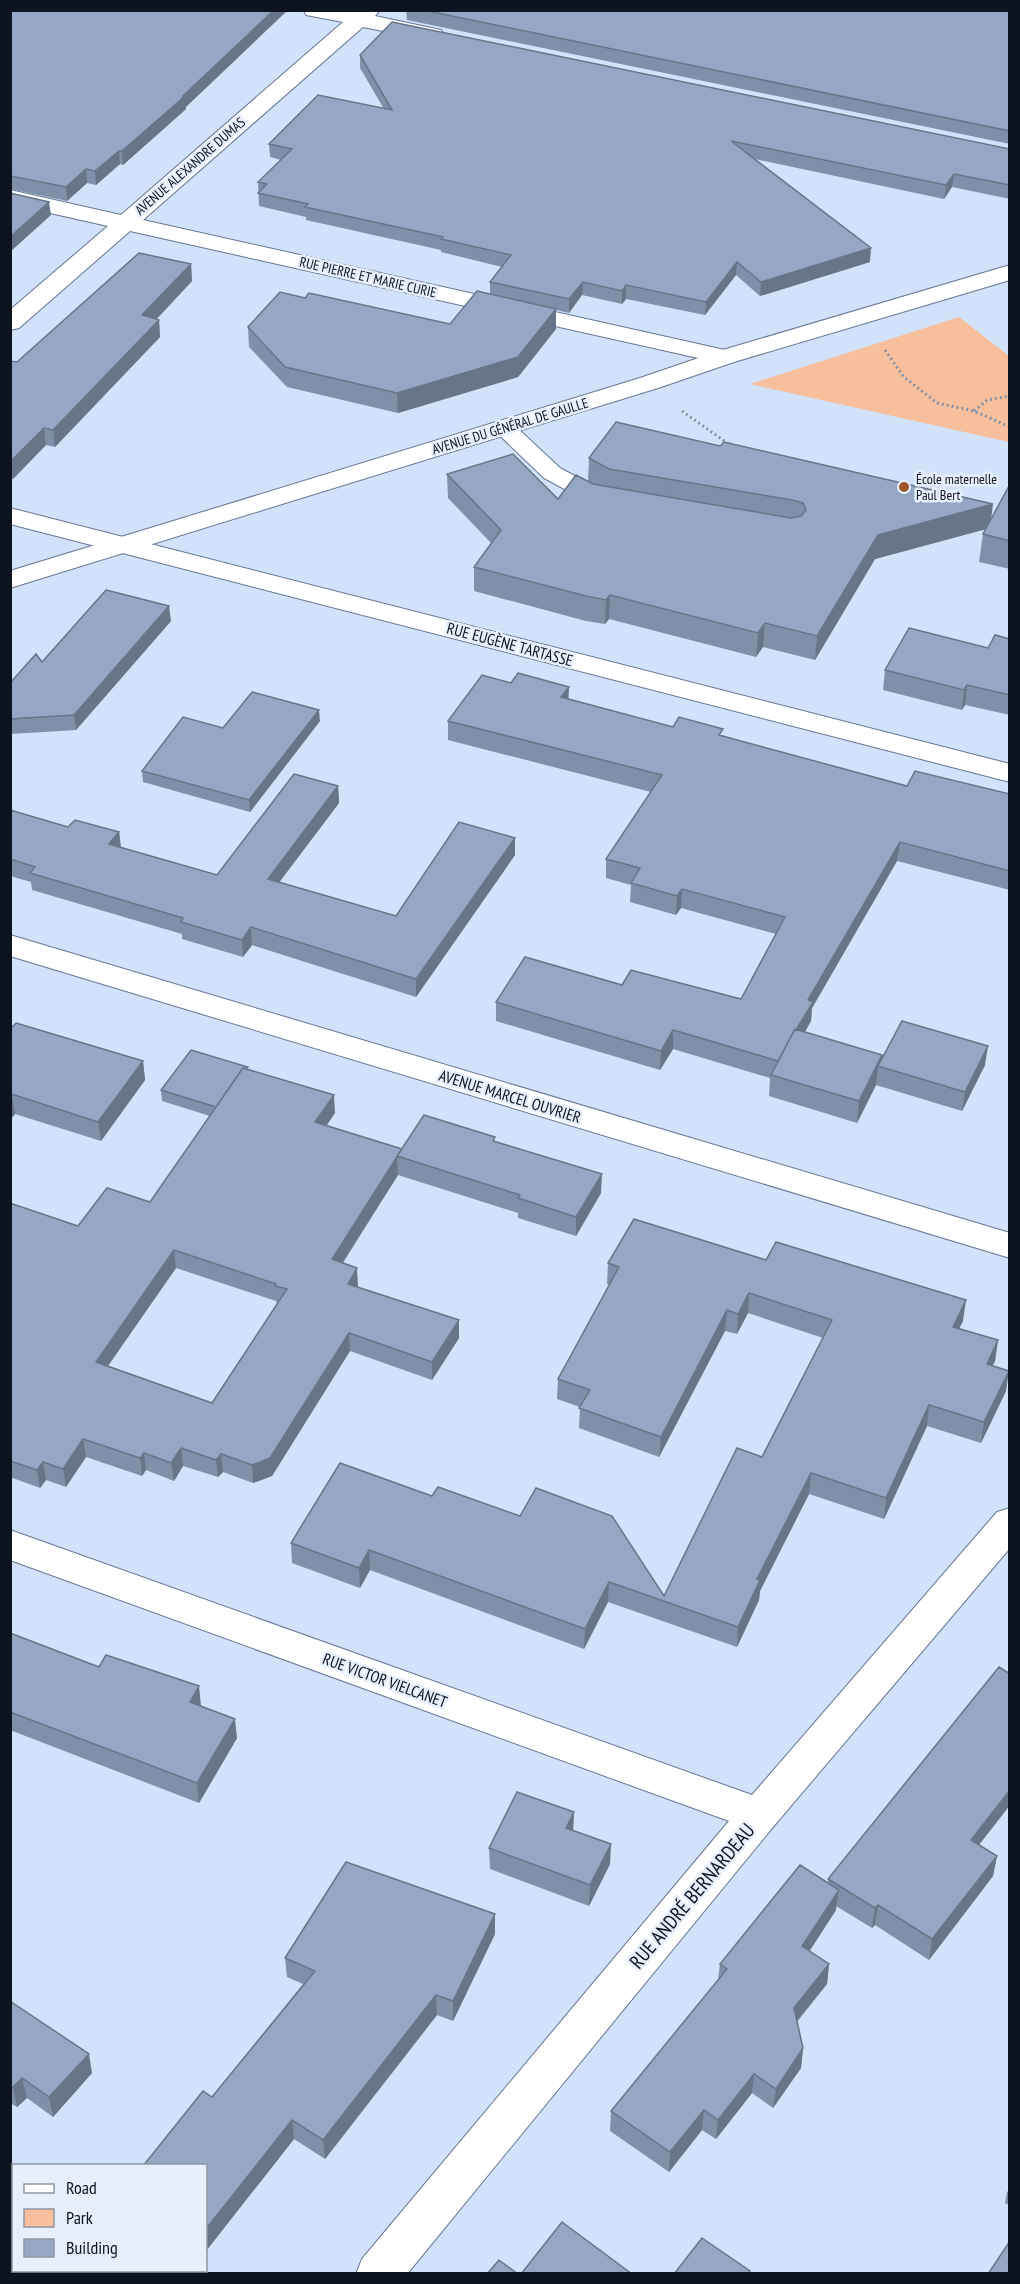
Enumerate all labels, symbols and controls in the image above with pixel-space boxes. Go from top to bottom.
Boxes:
street label: AVENUE ALEXANDRE DUMAS [131,113,249,219]
street label: RUE PIERRE ET MARIE CURIE [298,252,438,302]
street label: AVENUE DU GÉNÉRAL DE GAULLE [430,394,590,458]
place label: École maternelle Paul Bert [916,470,997,504]
marker: École maternelle Paul Bert [897,480,911,494]
street label: RUE EUGÈNE TARTASSE [445,618,575,670]
street label: AVENUE MARCEL OUVRIER [437,1065,584,1127]
street label: RUE VICTOR VIELCANET [320,1648,450,1712]
street label: RUE ANDRÉ BERNARDEAU [624,1818,760,1974]
legend [12,2164,207,2272]
text: Road [66,2176,97,2199]
text: Park [66,2206,93,2229]
text: Building [66,2236,118,2259]

